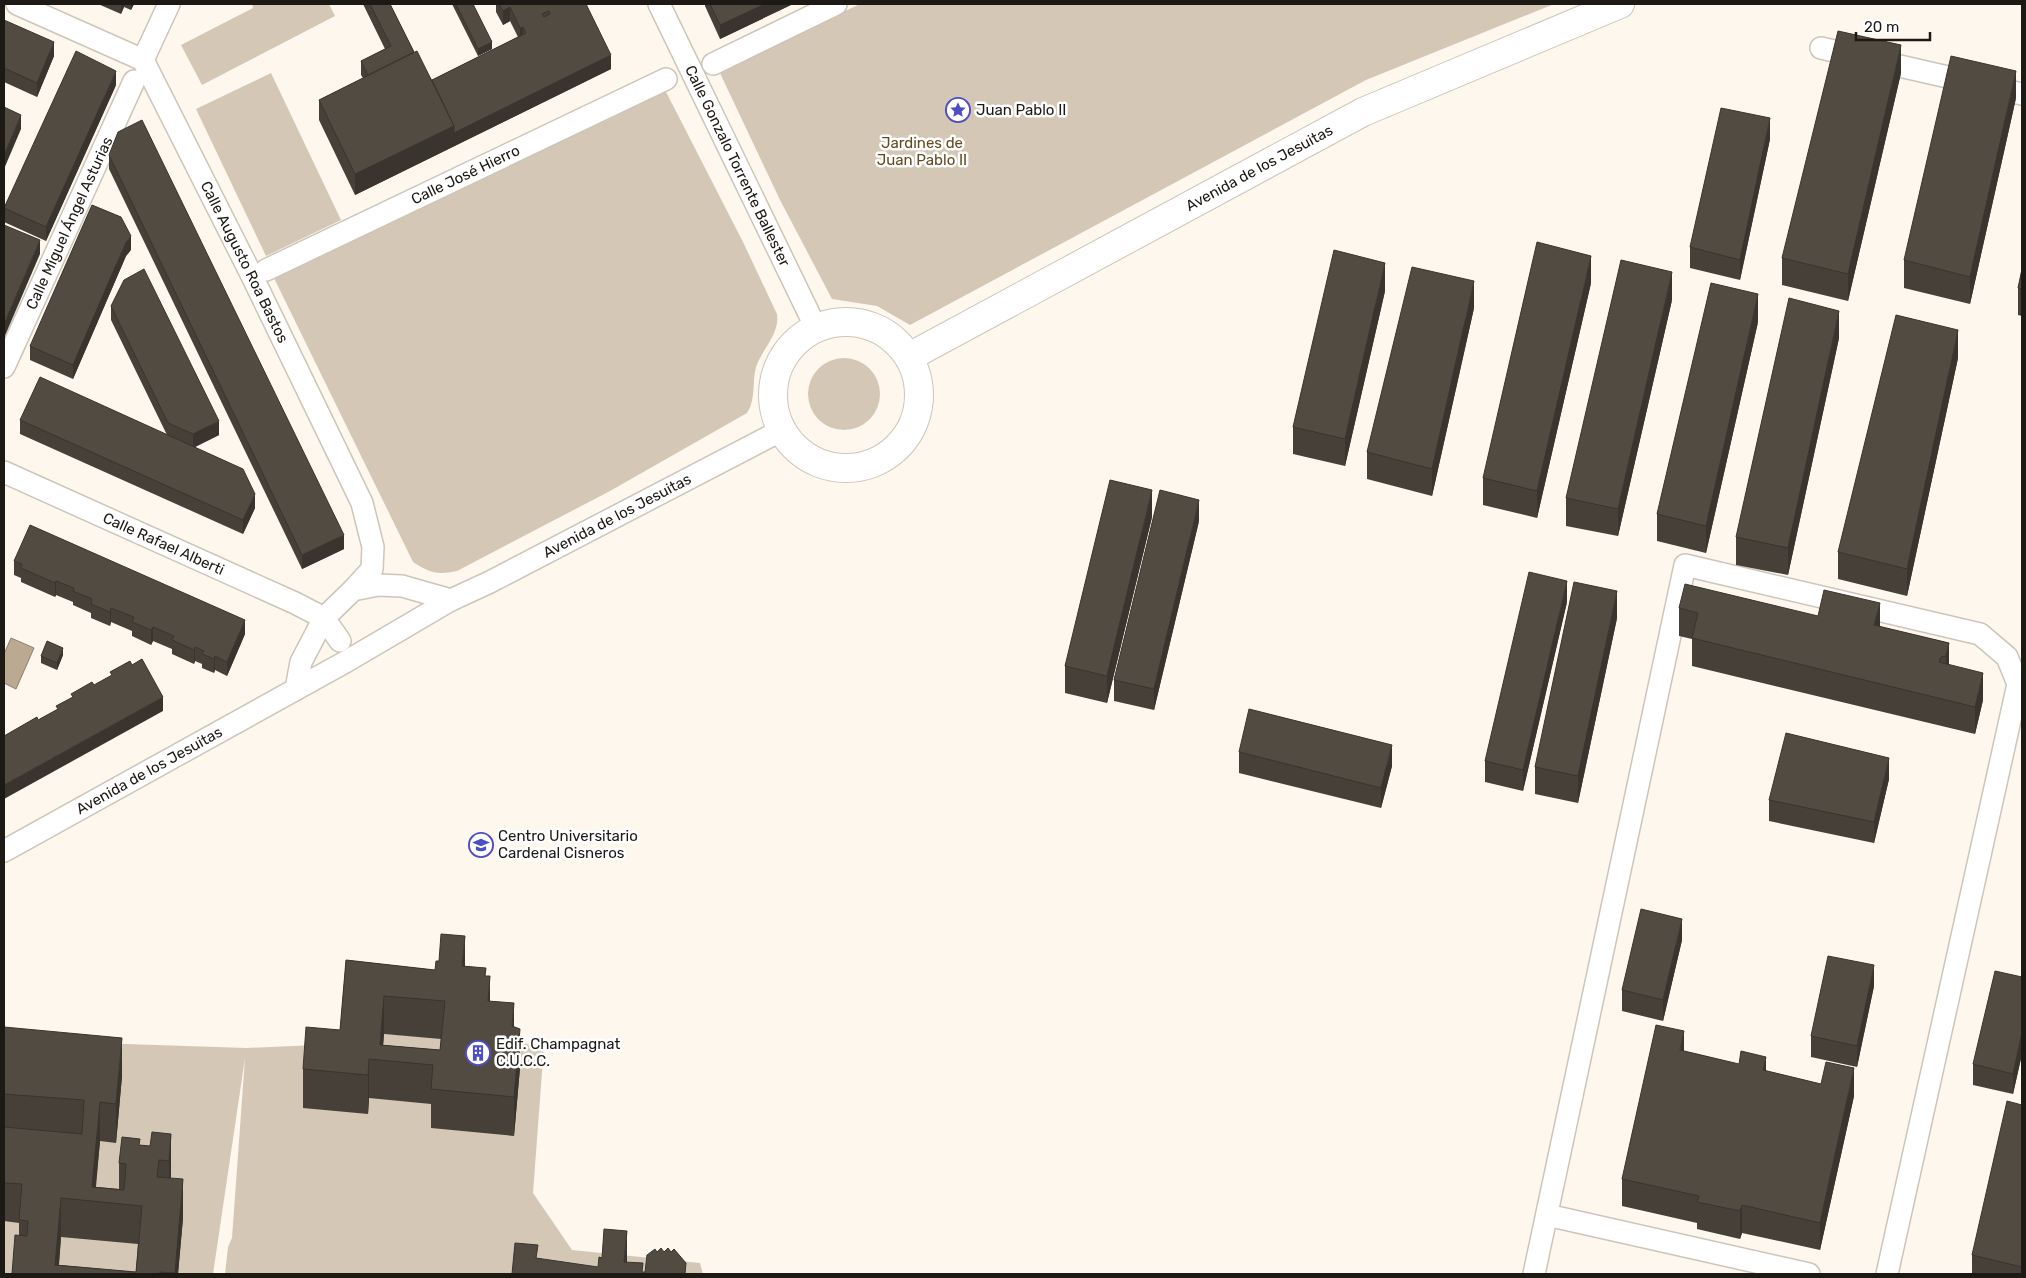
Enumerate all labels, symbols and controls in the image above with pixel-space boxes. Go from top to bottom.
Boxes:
scale bar [1856,10,1930,42]
text: 20 m [1864,18,1899,36]
street label: Calle Gonzalo Torrente Ballester [681,62,794,270]
place icon: Juan Pablo II [945,97,971,123]
place label: Juan Pablo II [976,101,1066,119]
street label: Avenida de los Jesuitas [1183,121,1336,215]
street label: Calle Miguel Ángel Asturias [22,134,117,312]
park label: Jardines de Juan Pablo II [877,134,967,169]
street label: Calle José Hierro [408,141,523,208]
street label: Calle Augusto Roa Bastos [197,178,292,346]
street label: Avenida de los Jesuitas [540,470,695,562]
street label: Calle Rafael Alberti [100,509,227,579]
street label: Avenida de los Jesuitas [73,723,226,818]
place label: Centro Universitario Cardenal Cisneros [498,827,638,862]
school or university icon: Centro Universitario Cardenal Cisneros [468,832,494,858]
place label: Edif. Champagnat C.U.C.C. [496,1035,620,1070]
building icon: Edif. Champagnat C.U.C.C. [465,1040,491,1066]

